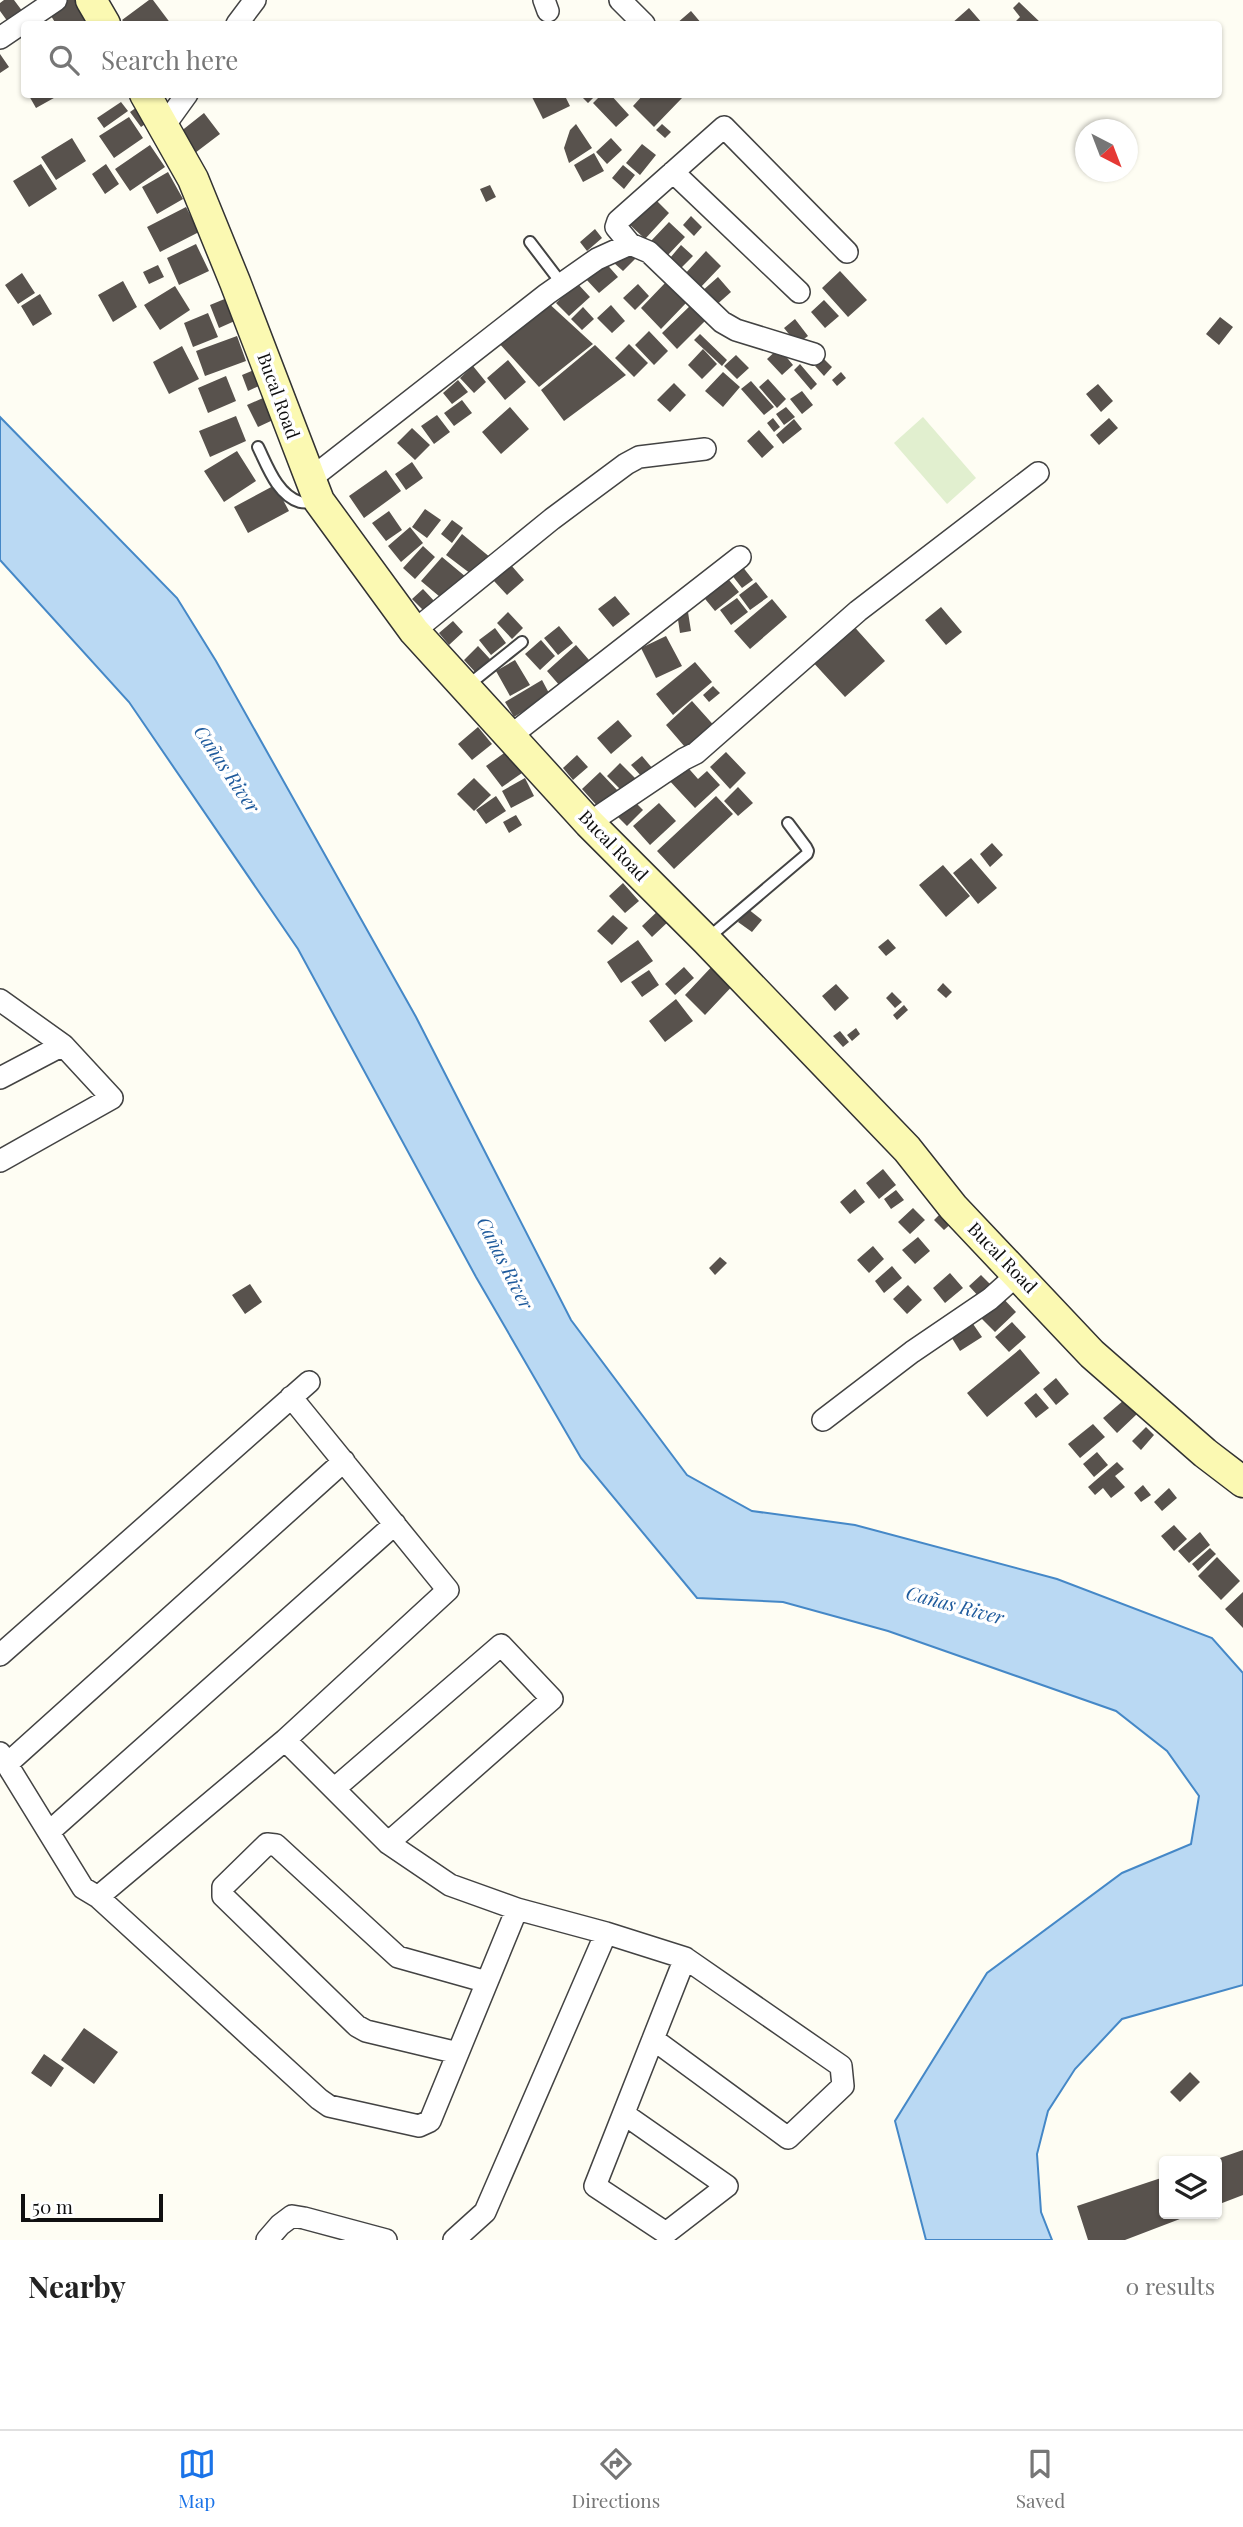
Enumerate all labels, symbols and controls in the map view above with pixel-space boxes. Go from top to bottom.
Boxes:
search box [21,21,1222,98]
icon: search [45,41,83,79]
text: Search here [101,42,238,77]
north arrow [1075,119,1138,182]
street label: Bucal Road [252,349,306,443]
water label: Cañas River [189,720,267,818]
street label: Bucal Road [574,805,654,886]
water label: Cañas River [472,1212,541,1314]
street label: Bucal Road [963,1217,1043,1298]
water label: Cañas River [903,1578,1008,1630]
map controls [1159,2156,1222,2219]
button: layers [1159,2156,1222,2219]
scale bar [21,2191,163,2223]
text: 50 m [32,2193,73,2219]
text: Nearby [28,2266,126,2306]
text: 0 results [1125,2270,1215,2301]
tab: Map [178,2445,216,2513]
tab: Directions [571,2445,660,2513]
tab: Saved [1016,2445,1065,2513]

